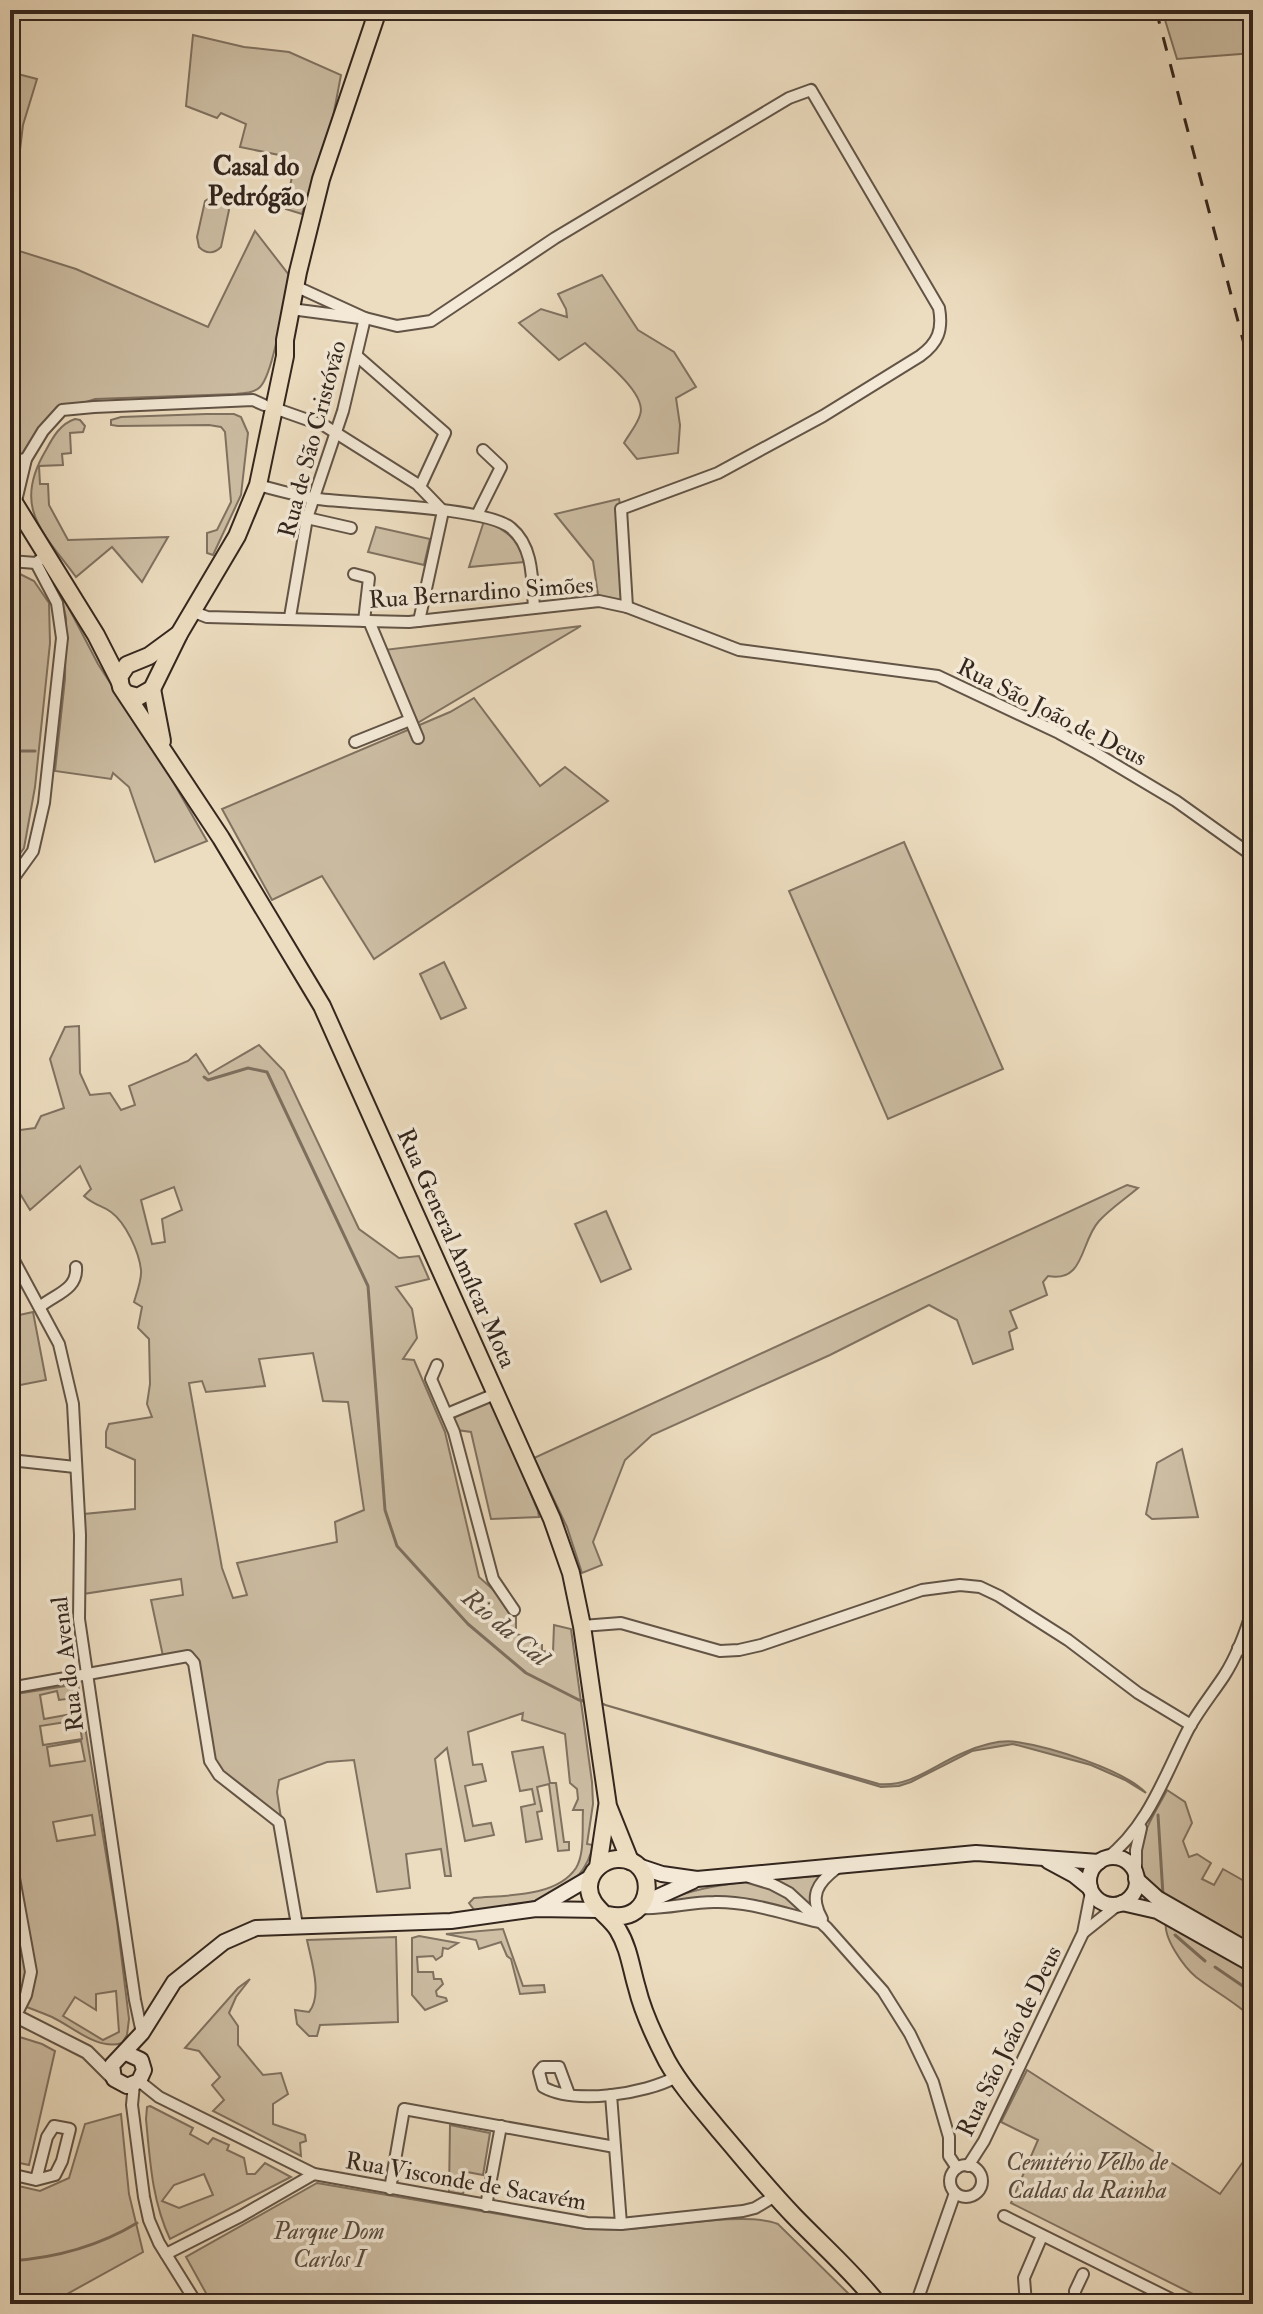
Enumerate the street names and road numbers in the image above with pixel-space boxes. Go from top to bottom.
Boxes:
street label: Rua de São Cristóvão [271,337,354,541]
street label: Rua Bernardino Simões [368,569,594,616]
street label: Rua São João de Deus [952,651,1152,774]
street label: Rua General Amílcar Mota [390,1124,524,1374]
street label: Rua do Avenal [44,1595,91,1733]
street label: Rua São João de Deus [950,1941,1069,2142]
street label: Rua Visconde de Sacavém [343,2145,589,2218]

